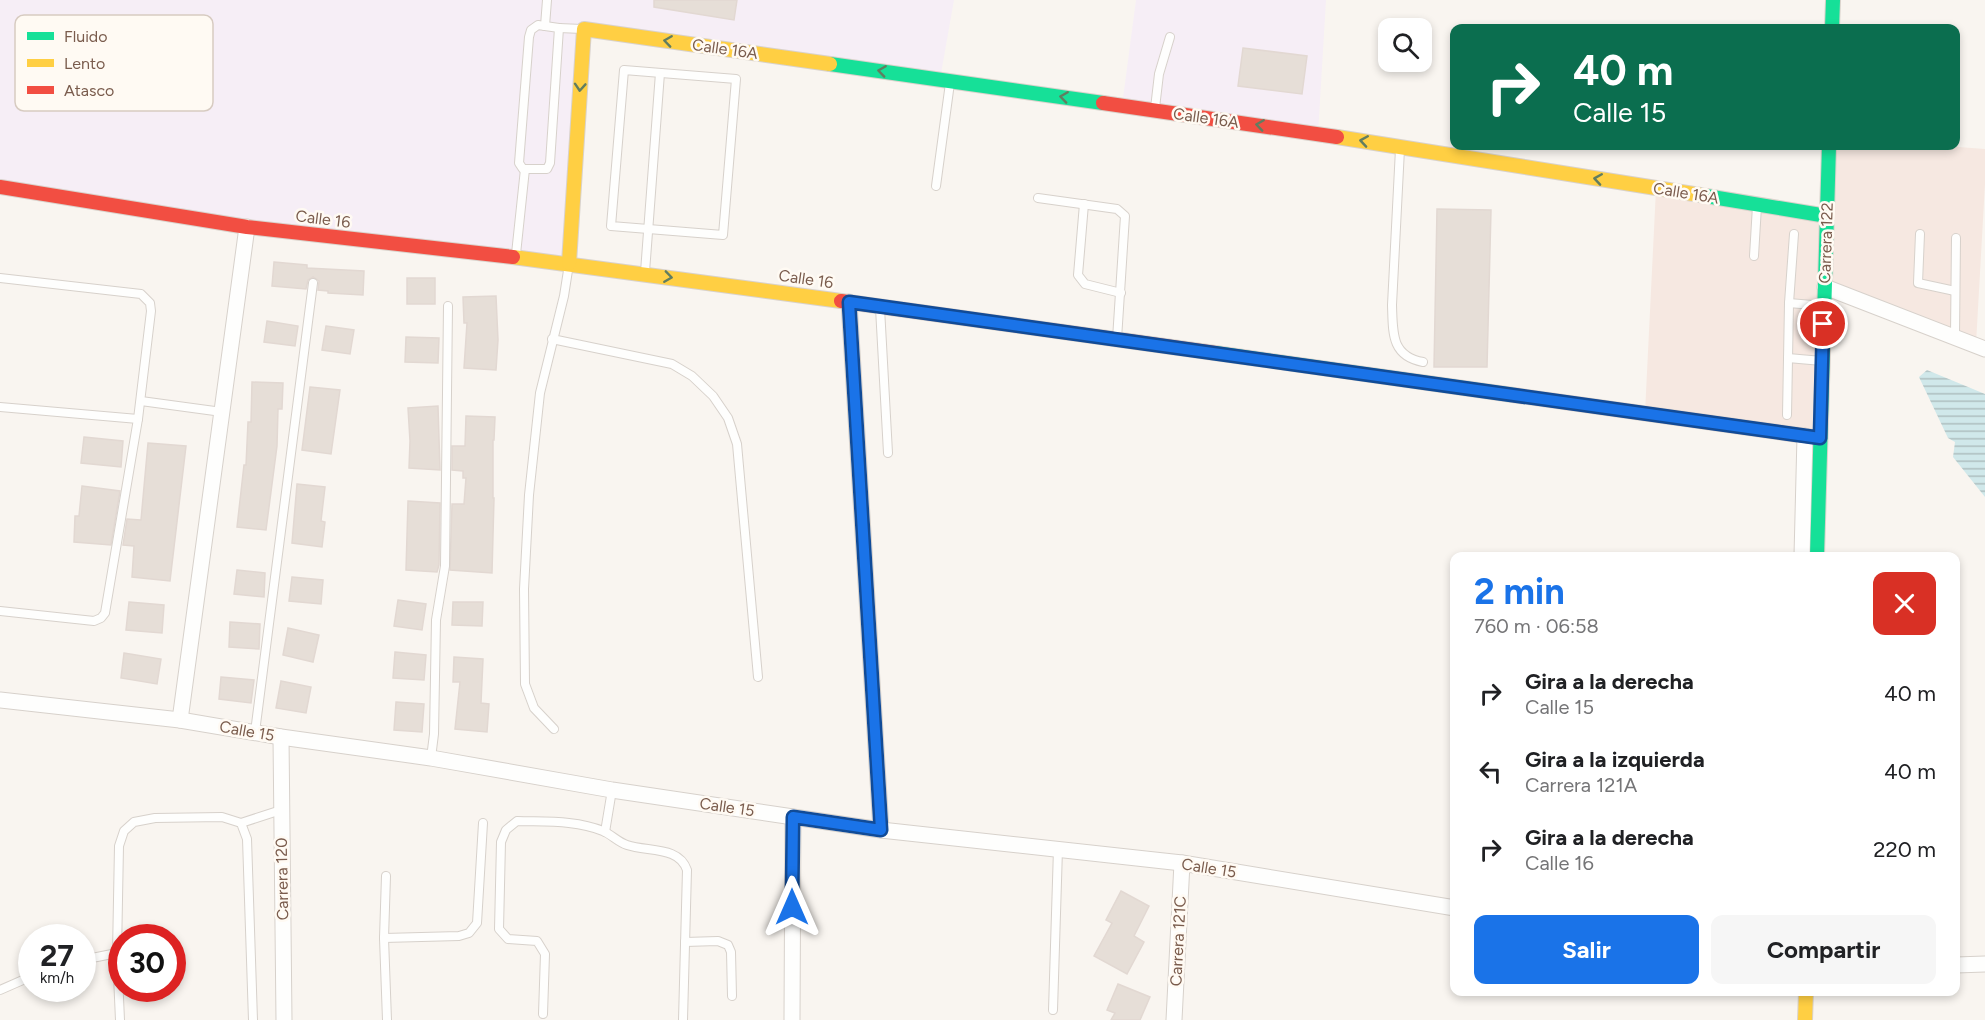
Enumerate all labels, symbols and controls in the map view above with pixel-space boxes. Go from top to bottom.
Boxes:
legend [15,15,213,111]
map controls [1378,18,1432,72]
button: search [1378,18,1432,72]
text: Fluido [64,27,108,46]
one-way arrow [663,35,673,47]
street label: Calle 16A [691,35,759,63]
text: 40 m [1573,45,1673,96]
icon: right [1474,48,1552,126]
text: Lento [64,54,105,73]
one-way arrow [877,66,886,78]
text: Atasco [64,81,114,100]
one-way arrow [574,83,587,92]
one-way arrow [1059,92,1068,104]
text: Calle 15 [1573,96,1666,129]
street label: Calle 16A [1172,104,1240,132]
one-way arrow [1255,120,1264,132]
one-way arrow [1360,136,1369,148]
one-way arrow [1594,174,1603,186]
street label: Calle 16A [1652,178,1720,208]
street label: Carrera 122 [1815,202,1837,284]
street label: Calle 16 [295,206,351,232]
street label: Calle 16 [777,266,835,292]
one-way arrow [664,270,673,282]
pin [1797,298,1848,349]
icon: arrive [1806,307,1839,340]
text: 2 min [1474,570,1565,613]
button: close [1873,572,1936,635]
text: 760 m · 06:58 [1474,614,1599,638]
text: Gira a la derecha [1525,668,1694,695]
icon: right [1474,677,1507,710]
text: 40 m [1884,680,1936,707]
text: Calle 15 [1525,695,1594,719]
street label: Calle 15 [218,717,276,745]
text: Gira a la izquierda [1525,746,1705,773]
icon: left [1474,755,1507,788]
text: 40 m [1884,758,1936,785]
text: Carrera 121A [1525,773,1637,797]
street label: Calle 15 [698,794,756,820]
text: Gira a la derecha [1525,824,1694,851]
icon: right [1474,833,1507,866]
text: 220 m [1873,836,1936,863]
street label: Carrera 120 [272,838,292,920]
text: Calle 16 [1525,851,1594,875]
street label: Calle 15 [1180,854,1238,882]
position arrow [760,875,824,939]
street label: Carrera 121C [1166,895,1190,987]
button: Salir [1474,915,1699,984]
button: Compartir [1711,915,1936,984]
speed limit sign: 30 [108,924,186,1002]
text: 27 [40,937,74,974]
text: km/h [40,969,74,987]

